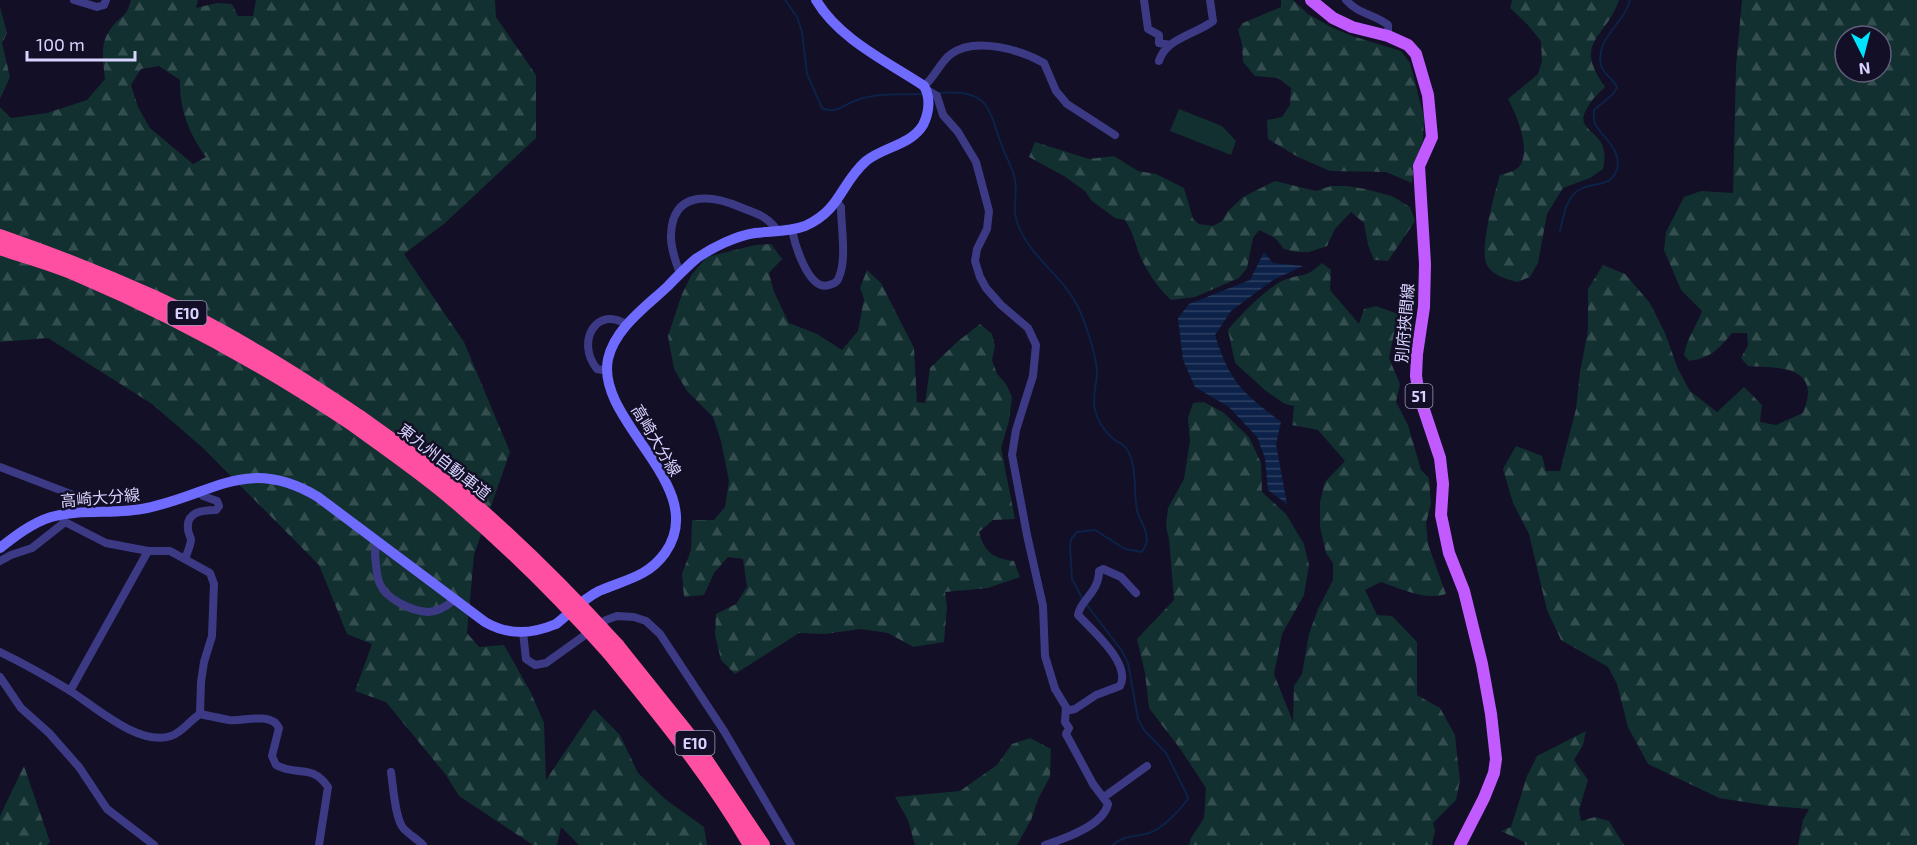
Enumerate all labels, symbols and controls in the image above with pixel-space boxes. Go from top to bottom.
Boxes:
scale bar [27,24,135,62]
north arrow [1833,24,1893,84]
text: 100 m [36,33,85,55]
text: N [1858,59,1871,79]
street label: 別府挾間線 [1391,282,1417,364]
road number: E10 [168,301,207,325]
road number: 51 [1406,384,1432,408]
street label: 高崎大分線 [628,401,686,479]
street label: 東九州自動車道 [395,419,495,503]
street label: 高崎大分線 [59,484,141,510]
road number: E10 [676,731,714,755]

